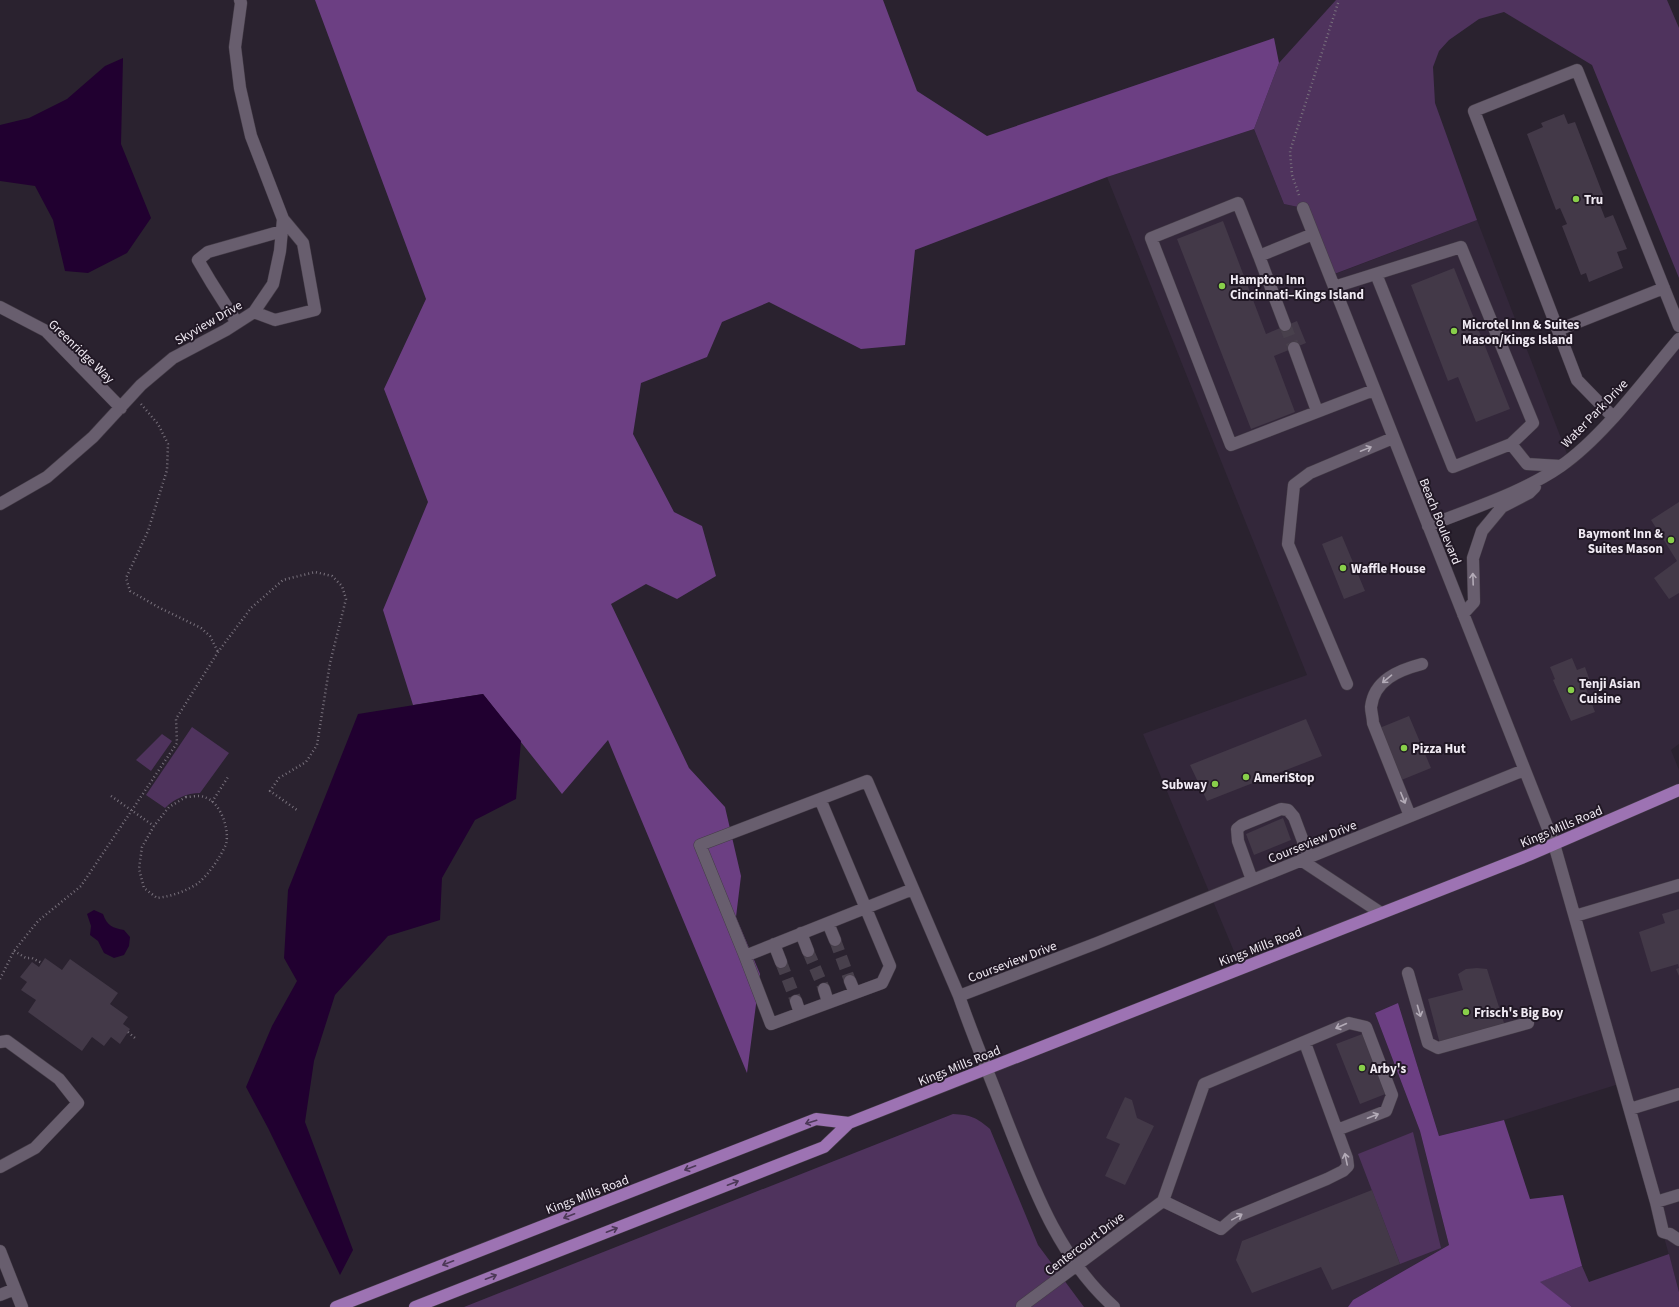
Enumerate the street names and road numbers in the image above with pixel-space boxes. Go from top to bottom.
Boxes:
street label: Skyview Drive [171,296,246,350]
street label: Greenridge Way [44,316,118,388]
street label: Water Park Drive [1557,375,1632,452]
street label: Beach Boulevard [1415,476,1466,567]
street label: Kings Mills Road [1518,802,1605,852]
street label: Courseview Drive [1265,816,1359,868]
street label: Kings Mills Road [1216,923,1305,971]
street label: Courseview Drive [965,937,1059,987]
street label: Kings Mills Road [915,1041,1003,1091]
street label: Kings Mills Road [543,1171,632,1219]
street label: Centercourt Drive [1041,1208,1128,1280]

